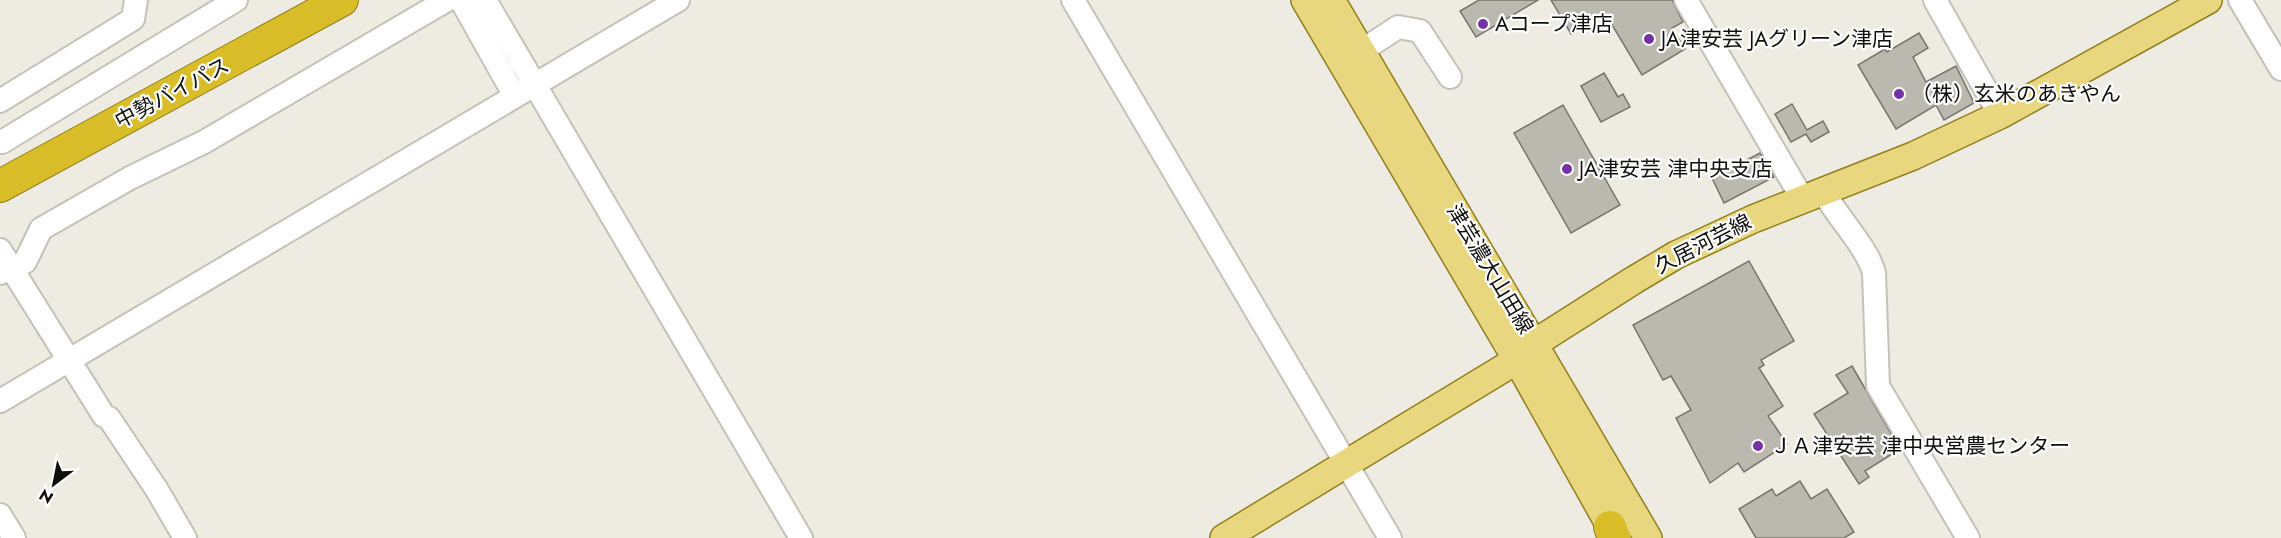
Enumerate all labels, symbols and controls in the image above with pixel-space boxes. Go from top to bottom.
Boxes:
place label: Aコープ津店 [1495,9,1613,39]
marker: Aコープ津店 [1476,17,1490,31]
place label: JA津安芸 JAグリーン津店 [1658,24,1893,54]
marker: JA津安芸 JAグリーン津店 [1642,32,1656,46]
street label: 中勢バイパス [110,50,234,136]
place label: （株）玄米のあきやん [1911,79,2121,109]
marker: （株）玄米のあきやん [1892,87,1906,101]
place label: JA津安芸 津中央支店 [1576,154,1772,184]
marker: JA津安芸 津中央支店 [1560,162,1574,176]
street label: 津芸濃大山田線 [1439,198,1541,340]
street label: 久居河芸線 [1649,207,1757,281]
place label: ＪＡ津安芸 津中央営農センター [1770,431,2070,461]
marker: ＪＡ津安芸 津中央営農センター [1751,439,1765,453]
north arrow [24,454,84,514]
text: N [35,483,58,509]

